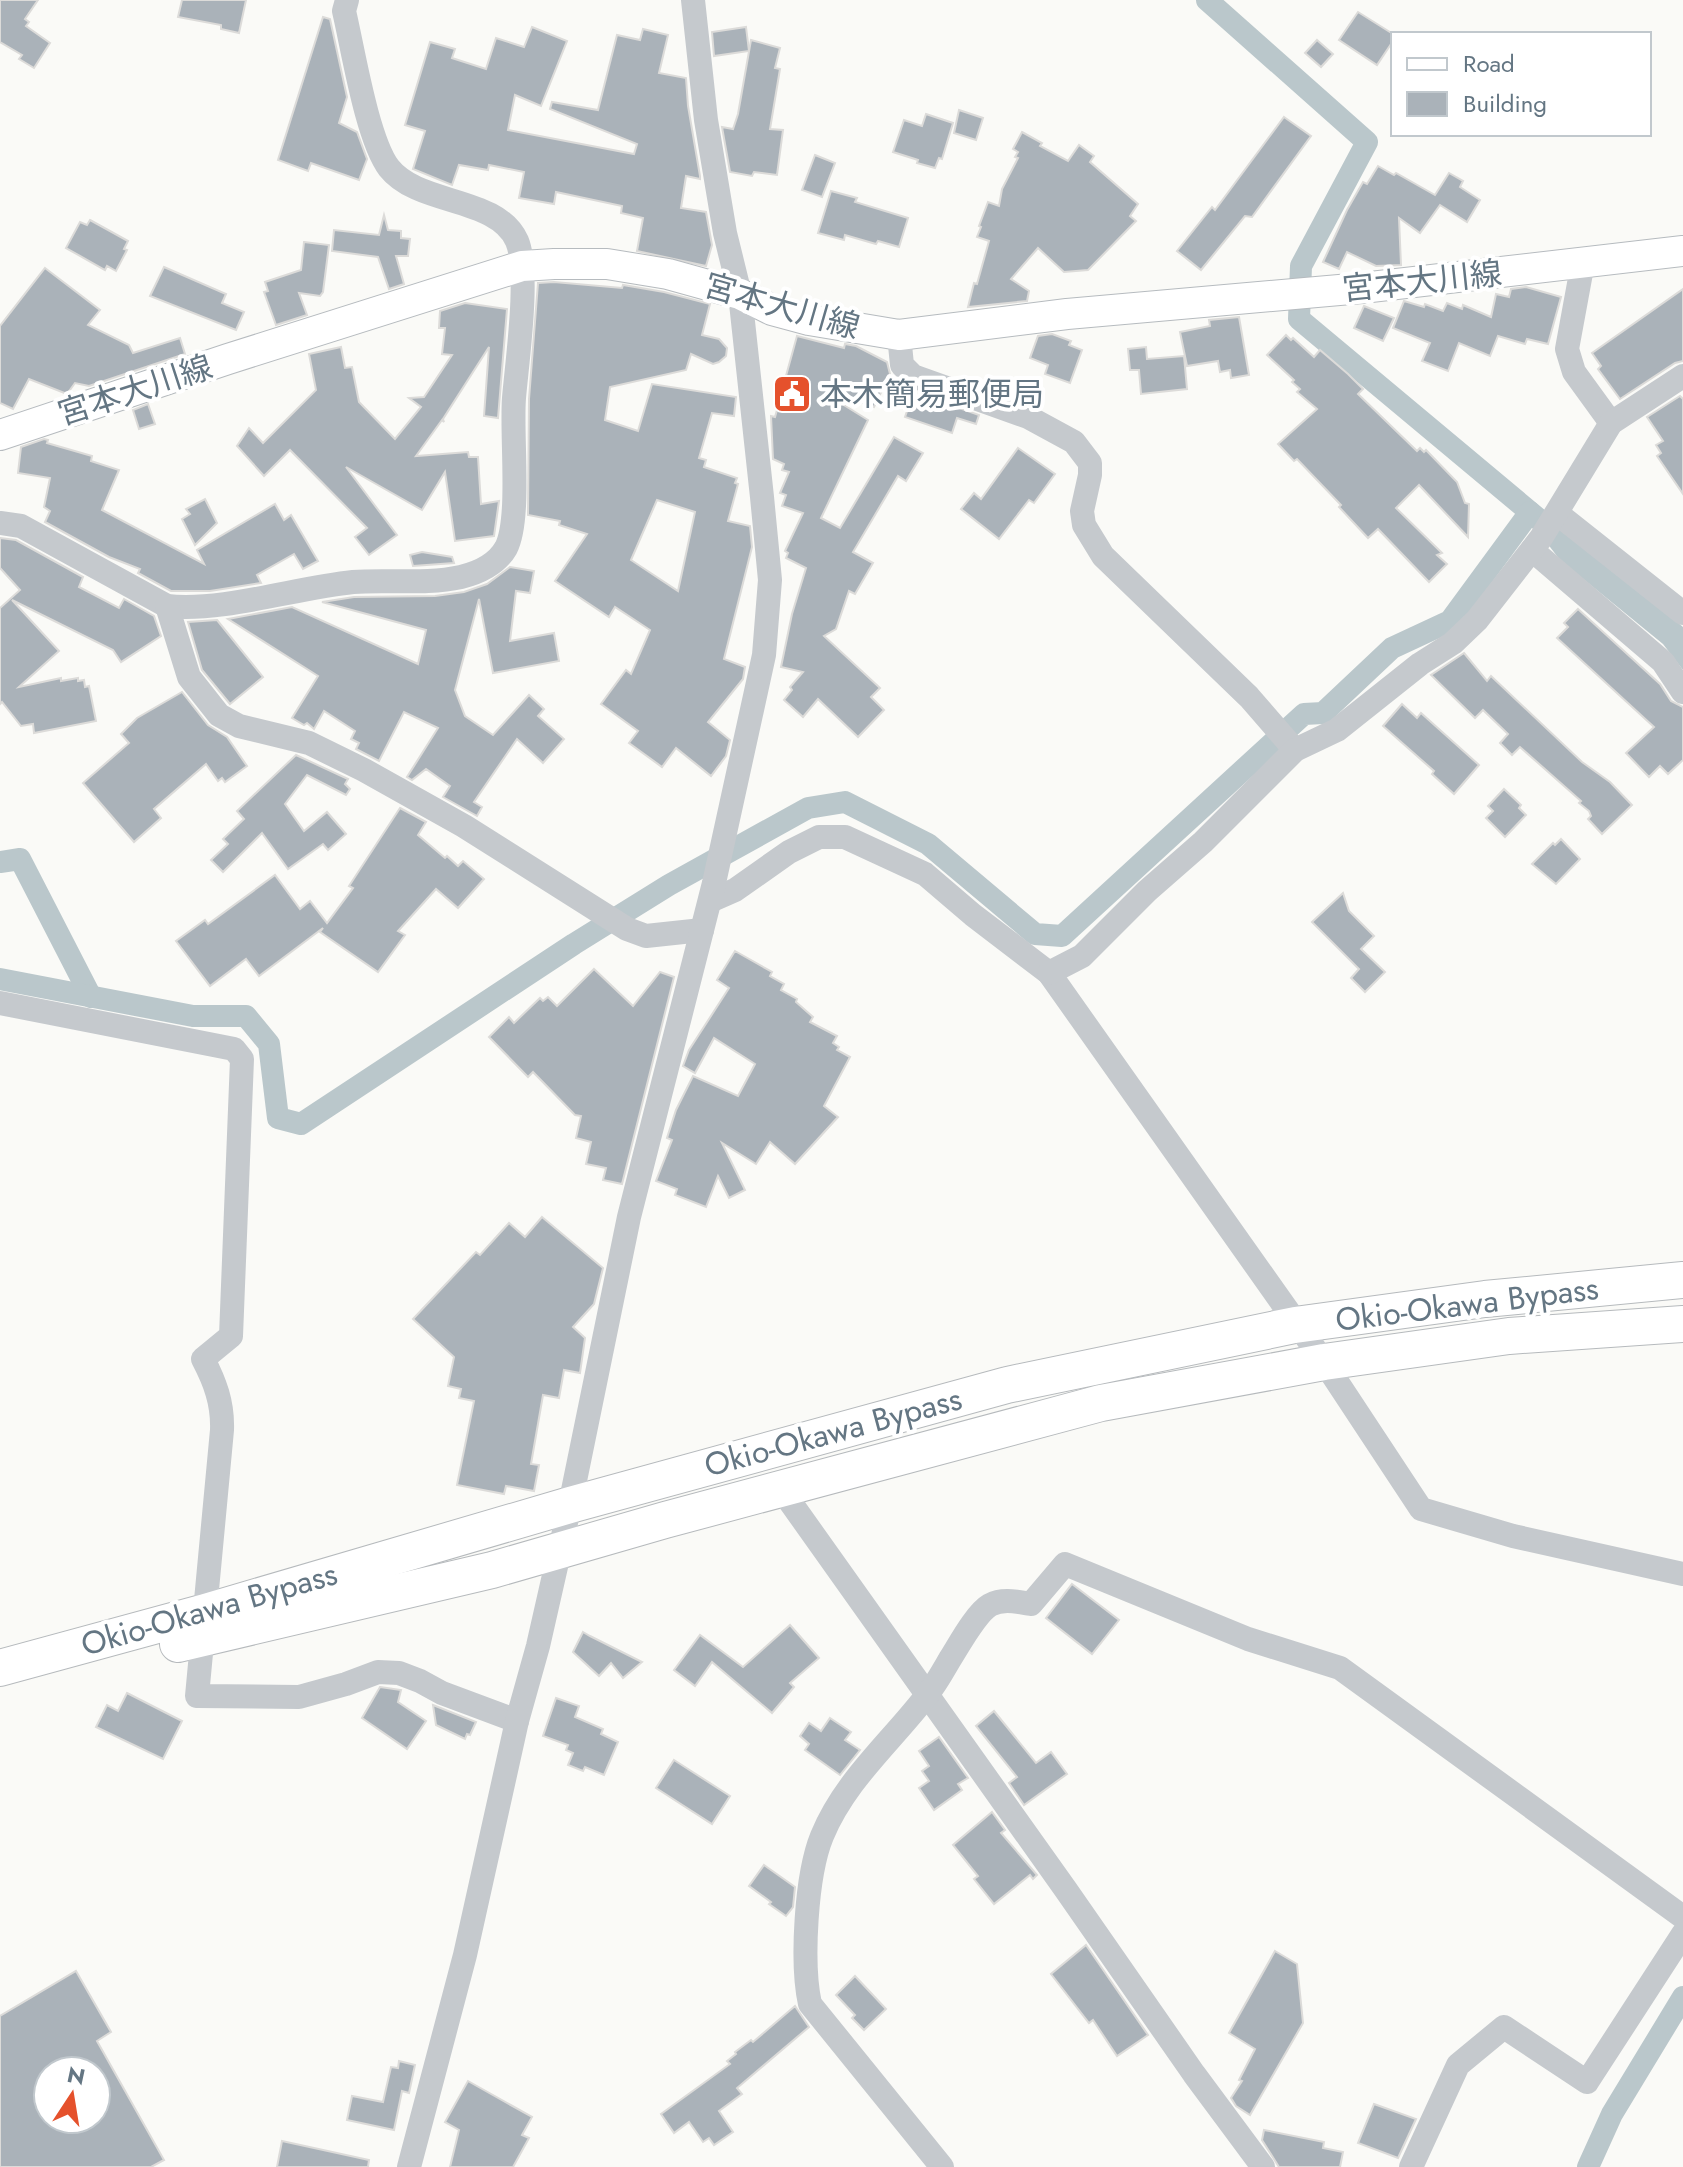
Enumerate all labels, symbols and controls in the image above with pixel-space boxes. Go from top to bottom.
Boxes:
legend [1391,32,1651,136]
text: Road [1463,46,1515,81]
text: Building [1463,86,1547,121]
street label: 宮本大川線 [1340,250,1504,312]
street label: 宮本大川線 [699,262,865,350]
street label: 宮本大川線 [52,343,218,437]
place label: 本木簡易郵便局 [820,371,1044,417]
public building icon: 本木簡易郵便局 [771,373,813,415]
street label: Okio-Okawa Bypass [1333,1265,1601,1343]
street label: Okio-Okawa Bypass [699,1376,967,1488]
street label: Okio-Okawa Bypass [75,1550,343,1668]
north arrow [32,2055,112,2135]
text: N [64,2058,88,2093]

